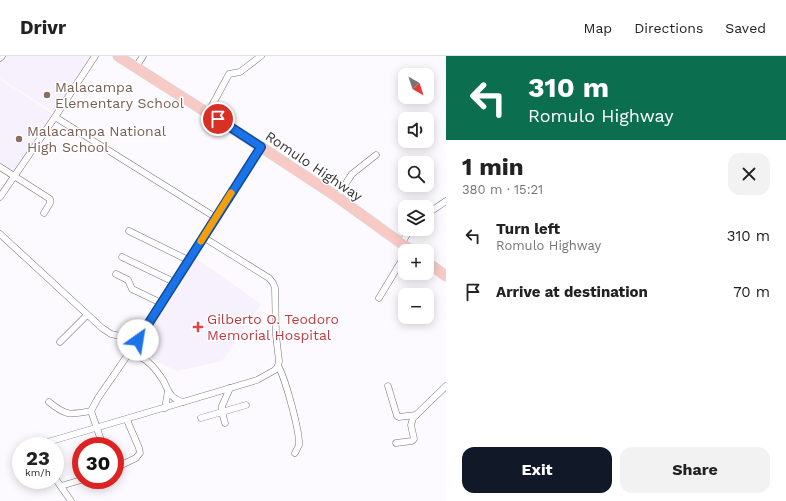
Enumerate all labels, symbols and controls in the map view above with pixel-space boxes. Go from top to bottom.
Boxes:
text: Drivr [20,16,66,39]
text: Map [584,20,612,36]
text: Directions [634,20,703,36]
text: Saved [725,20,766,36]
north arrow [398,68,434,104]
map controls [398,68,434,324]
text: 310 m [528,71,609,104]
icon: left [462,72,514,124]
place label: Malacampa Elementary School [55,79,185,111]
marker: Malacampa Elementary School [42,90,52,100]
pin [201,102,235,136]
text: Romulo Highway [528,105,674,126]
icon: arrive [207,108,229,130]
button: sound [398,112,434,148]
place label: Malacampa National High School [27,123,167,155]
street label: Romulo Highway [263,128,366,205]
marker: Malacampa National High School [14,134,24,144]
text: 1 min [462,153,524,181]
button: close [728,153,770,195]
button: search [398,156,434,192]
text: 380 m · 15:21 [462,182,543,197]
button: layers [398,200,434,236]
text: Turn left [496,220,560,238]
icon: left [462,225,484,247]
text: 310 m [727,227,770,245]
text: Romulo Highway [496,238,601,253]
button: + [398,244,434,280]
icon: arrive [462,281,484,303]
text: Arrive at destination [496,283,648,301]
text: 70 m [733,283,770,301]
button: − [398,288,434,324]
place label: Gilberto O. Teodoro Memorial Hospital [207,311,339,343]
position arrow [117,319,159,361]
marker: Gilberto O. Teodoro Memorial Hospital [192,321,204,333]
speed limit sign: 30 [72,437,124,489]
text: 23 [26,446,50,470]
button: Exit [462,447,612,493]
button: Share [620,447,770,493]
text: km/h [25,467,51,478]

